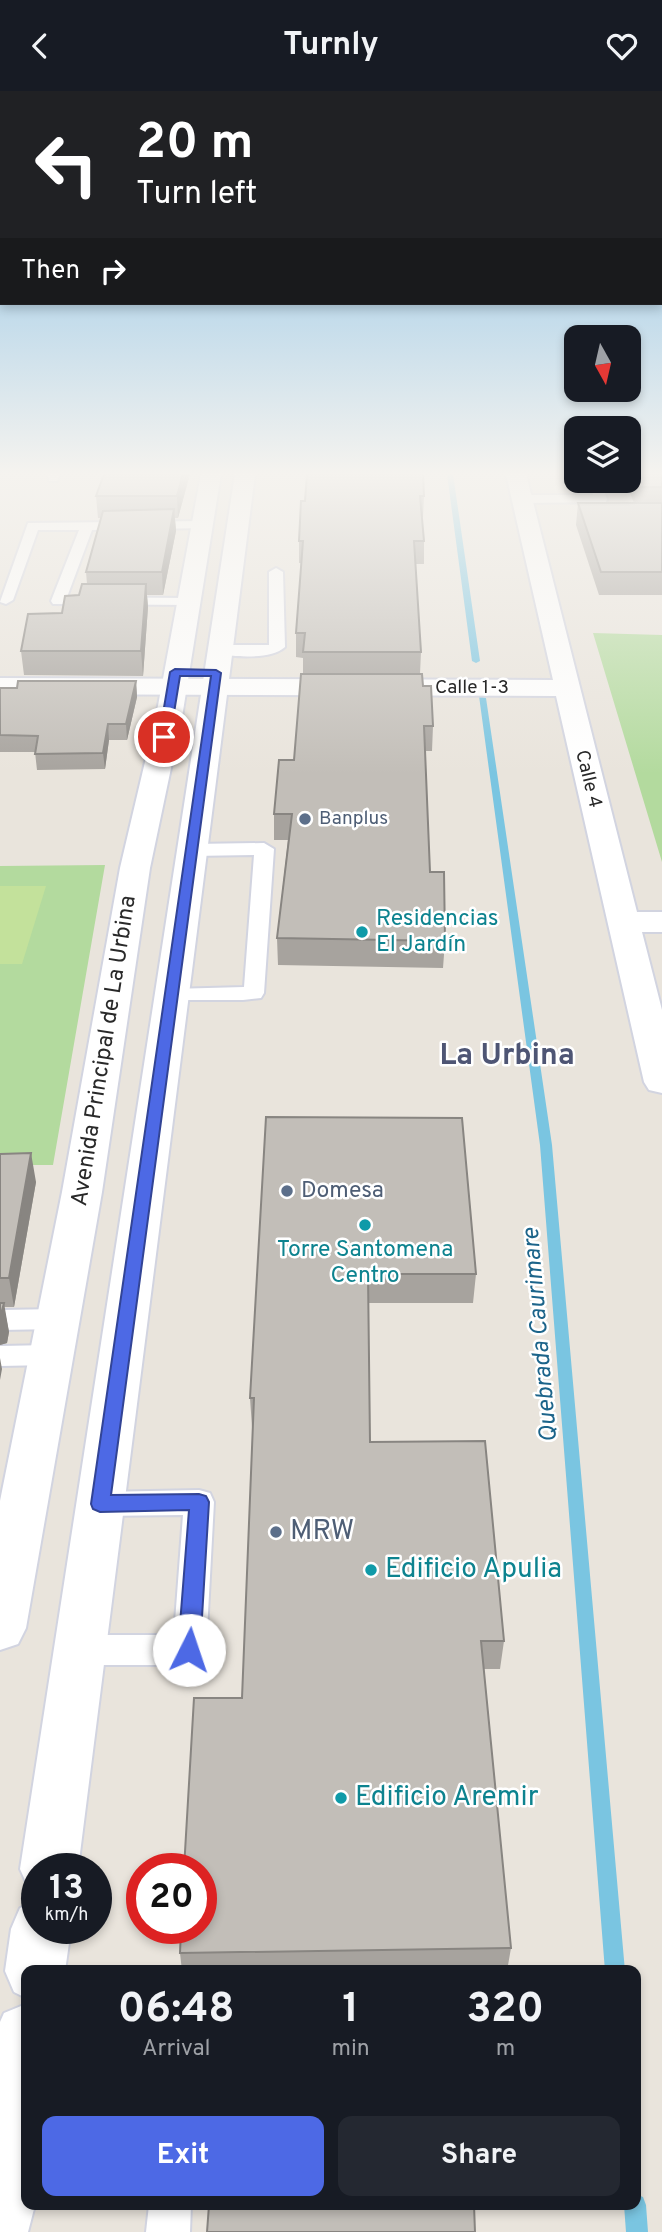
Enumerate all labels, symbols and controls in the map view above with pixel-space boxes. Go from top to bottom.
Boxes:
text: Turnly [283,26,379,66]
icon: back [21,27,59,65]
icon: heart [603,27,641,65]
text: 20 m [136,114,253,176]
icon: left [21,119,112,210]
text: Turn left [136,175,257,215]
icon: right [94,252,132,290]
text: Then [21,255,80,288]
north arrow [564,325,640,403]
map controls [564,325,641,493]
button: layers [564,416,641,493]
street label: Calle 1-3 [435,676,509,700]
pin [134,707,194,767]
icon: arrive [145,718,183,756]
street label: Calle 4 [569,748,607,810]
place label: Banplus [319,807,388,831]
marker: Banplus [297,811,313,827]
street label: Avenida Principal de La Urbina [66,894,144,1208]
place label: Residencias El Jardín [376,905,499,960]
marker: Residencias El Jardín [354,924,370,940]
district label: La Urbina [439,1038,575,1075]
place label: Domesa [301,1177,384,1206]
marker: Domesa [279,1183,295,1199]
marker: Torre Santomena Centro [357,1217,373,1233]
water label: Quebrada Caurimare [517,1226,565,1443]
place label: Torre Santomena Centro [277,1236,453,1291]
place label: MRW [290,1514,354,1550]
marker: MRW [268,1524,284,1540]
place label: Edificio Apulia [385,1552,562,1588]
marker: Edificio Apulia [363,1562,379,1578]
position arrow [152,1613,226,1687]
place label: Edificio Aremir [355,1780,539,1816]
marker: Edificio Aremir [333,1790,349,1806]
speed limit sign: 20 [126,1853,217,1944]
text: 13 [49,1867,84,1911]
text: km/h [45,1904,88,1927]
text: 06:48 [118,1984,235,2037]
text: 1 [342,1984,359,2037]
text: 320 [467,1984,544,2037]
text: Arrival [142,2035,211,2064]
text: min [332,2035,370,2064]
text: m [496,2035,515,2064]
button: Exit [42,2116,324,2196]
button: Share [338,2116,620,2196]

